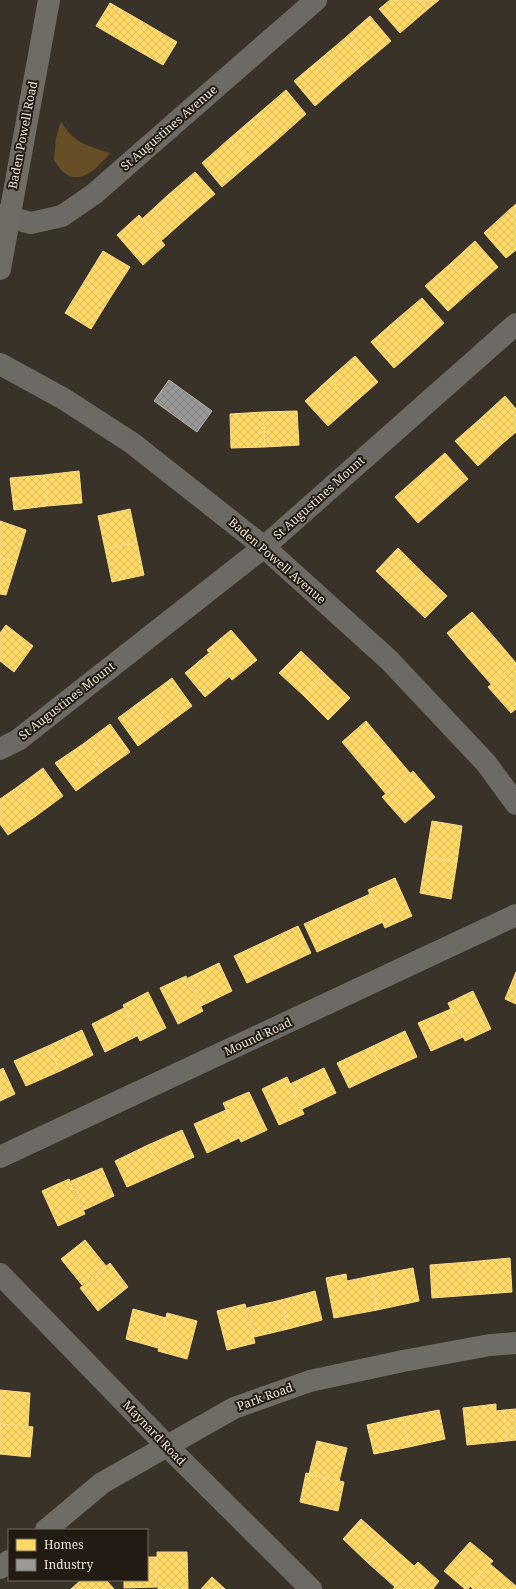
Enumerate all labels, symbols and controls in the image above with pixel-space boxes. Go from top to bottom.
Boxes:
street label: Baden Powell Road [4,79,41,190]
street label: St Augustines Avenue [117,81,221,174]
street label: St Augustines Mount [269,452,368,543]
street label: Baden Powell Avenue [225,514,330,608]
street label: St Augustines Mount [15,658,118,744]
street label: Mound Road [221,1013,295,1060]
street label: Park Road [234,1378,296,1415]
street label: Maynard Road [119,1396,190,1469]
legend [8,1529,148,1581]
text: Homes [44,1536,84,1553]
text: Industry [44,1556,93,1573]

